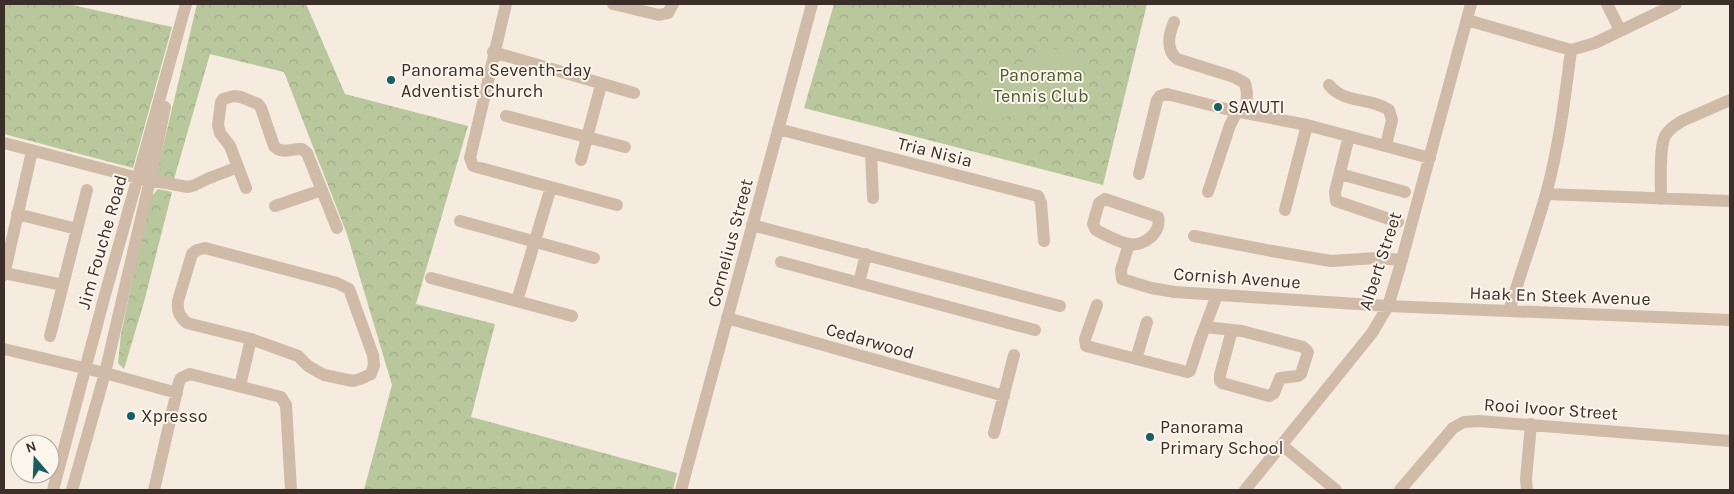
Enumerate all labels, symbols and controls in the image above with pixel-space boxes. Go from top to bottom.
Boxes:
place label: Panorama Seventh-day Adventist Church [401,59,592,102]
park label: Panorama Tennis Club [993,64,1089,107]
marker: Panorama Seventh-day Adventist Church [385,74,397,86]
place label: SAVUTI [1228,96,1285,118]
marker: SAVUTI [1212,101,1224,113]
street label: Tria Nisia [895,132,975,172]
street label: Jim Fouche Road [72,172,132,312]
street label: Cornelius Street [702,176,758,310]
street label: Albert Street [1354,209,1406,313]
street label: Cornish Avenue [1173,263,1301,293]
street label: Haak En Steek Avenue [1469,282,1651,310]
street label: Cedarwood [823,318,917,364]
street label: Rooi Ivoor Street [1483,393,1619,425]
place label: Xpresso [141,405,208,427]
marker: Xpresso [125,410,137,422]
place label: Panorama Primary School [1160,416,1284,459]
marker: Panorama Primary School [1144,431,1156,443]
north arrow [10,434,60,484]
text: N [23,438,38,457]

